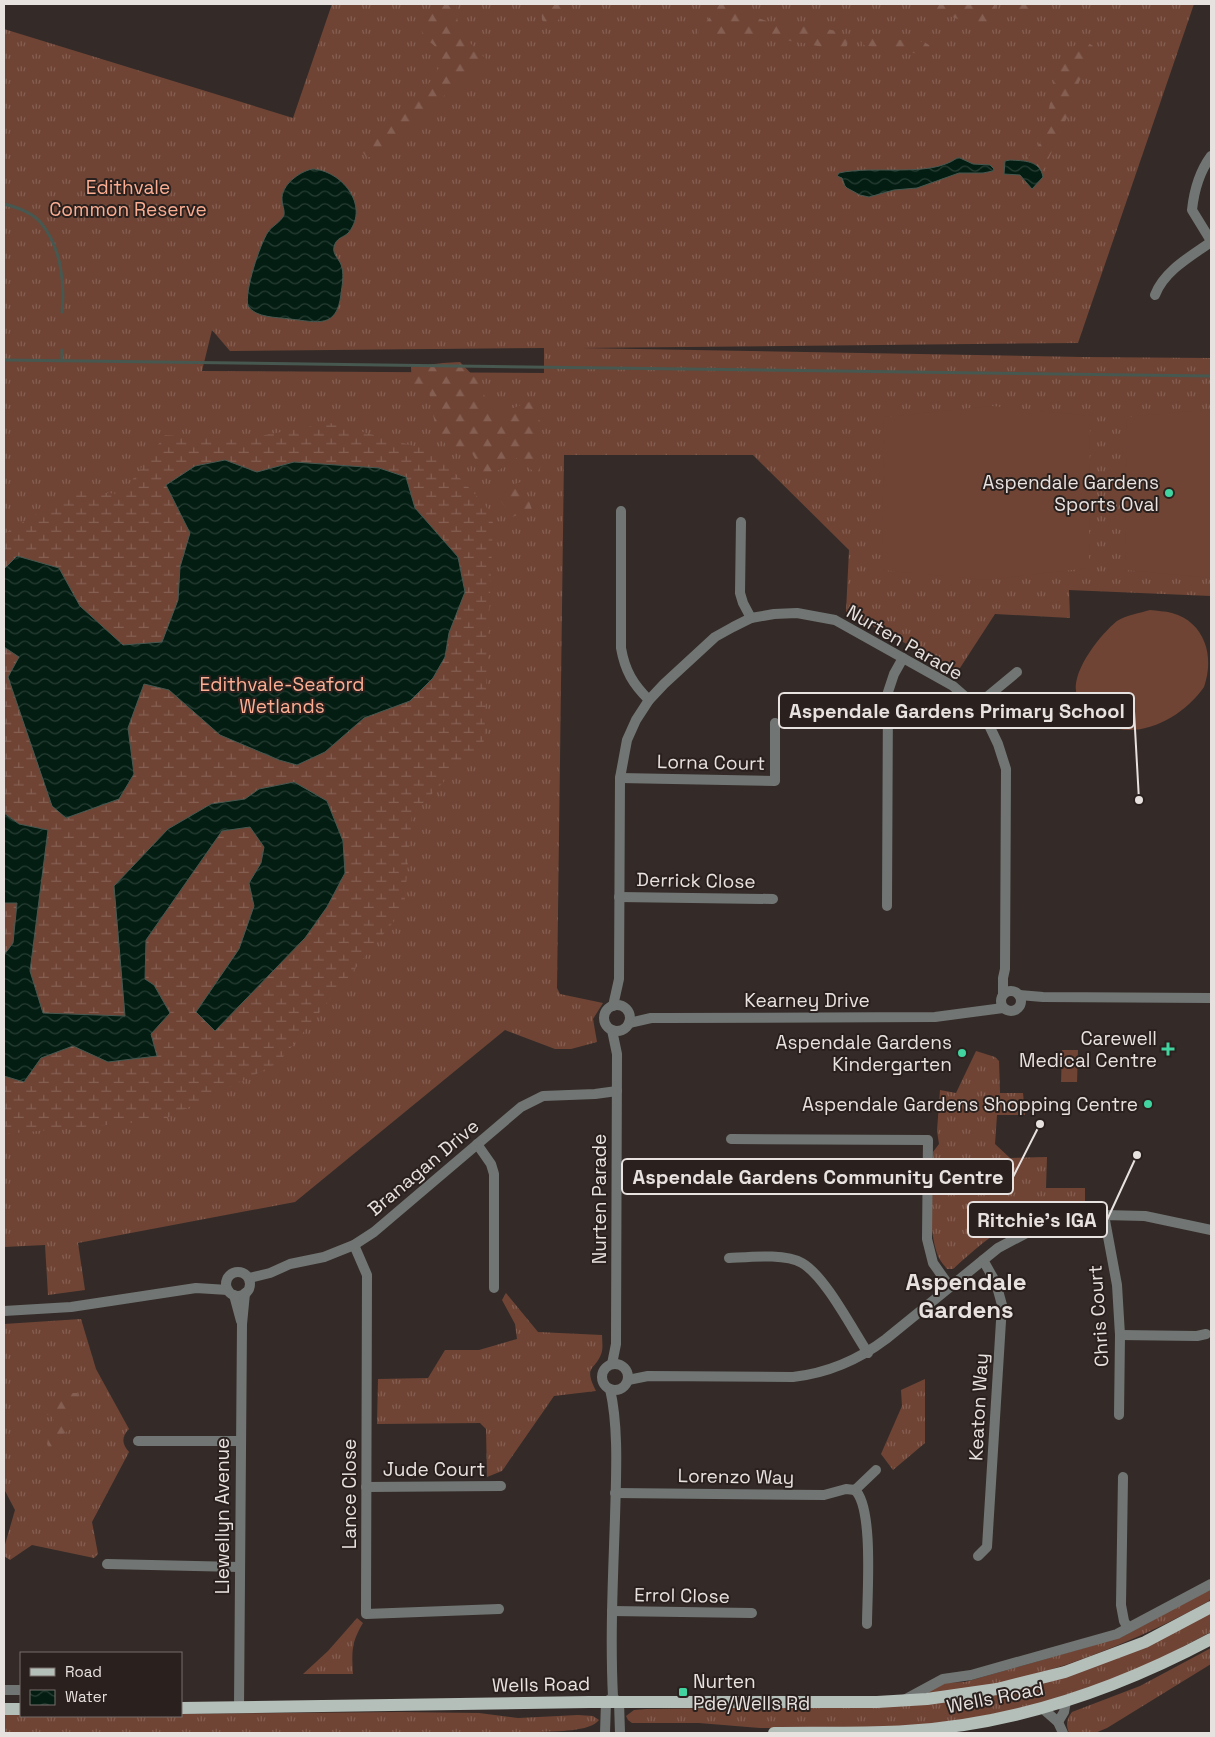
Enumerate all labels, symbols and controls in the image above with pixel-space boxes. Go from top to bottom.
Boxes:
park label: Edithvale Common Reserve [49,175,207,222]
place label: Aspendale Gardens Sports Oval [983,470,1159,517]
marker: Aspendale Gardens Sports Oval [1163,487,1175,499]
street label: Nurten Parade [842,599,968,686]
park label: Edithvale-Seaford Wetlands [199,672,365,719]
callout: Aspendale Gardens Primary School [779,693,1134,728]
text: Aspendale Gardens Primary School [789,698,1125,724]
street label: Lorna Court [657,749,765,776]
street label: Derrick Close [636,867,756,894]
street label: Kearney Drive [744,988,870,1013]
place label: Carewell Medical Centre [1019,1026,1157,1073]
place label: Aspendale Gardens Kindergarten [776,1030,952,1077]
marker: Carewell Medical Centre [1161,1042,1175,1056]
marker: Aspendale Gardens Kindergarten [956,1047,968,1059]
place label: Aspendale Gardens Shopping Centre [802,1092,1138,1117]
marker: Aspendale Gardens Shopping Centre [1142,1098,1154,1110]
street label: Branagan Drive [363,1114,484,1221]
street label: Nurten Parade [587,1134,612,1264]
callout: Aspendale Gardens Community Centre [622,1159,1013,1194]
text: Aspendale Gardens Community Centre [633,1164,1003,1190]
callout: Ritchie's IGA [968,1202,1107,1237]
text: Ritchie's IGA [977,1207,1097,1233]
street label: Chris Court [1082,1264,1115,1368]
district label: Aspendale Gardens [905,1266,1027,1325]
street label: Keaton Way [963,1352,994,1462]
street label: Llewellyn Avenue [210,1438,235,1594]
street label: Lance Close [337,1439,362,1549]
street label: Jude Court [383,1457,485,1482]
street label: Lorenzo Way [678,1463,794,1490]
street label: Errol Close [634,1582,730,1609]
legend [20,1652,182,1717]
text: Road [65,1662,102,1681]
place label: Nurten Pde/Wells Rd [693,1669,810,1716]
street label: Wells Road [492,1671,590,1698]
street label: Wells Road [944,1676,1046,1719]
marker: Nurten Pde/Wells Rd [677,1686,689,1698]
text: Water [65,1687,108,1706]

